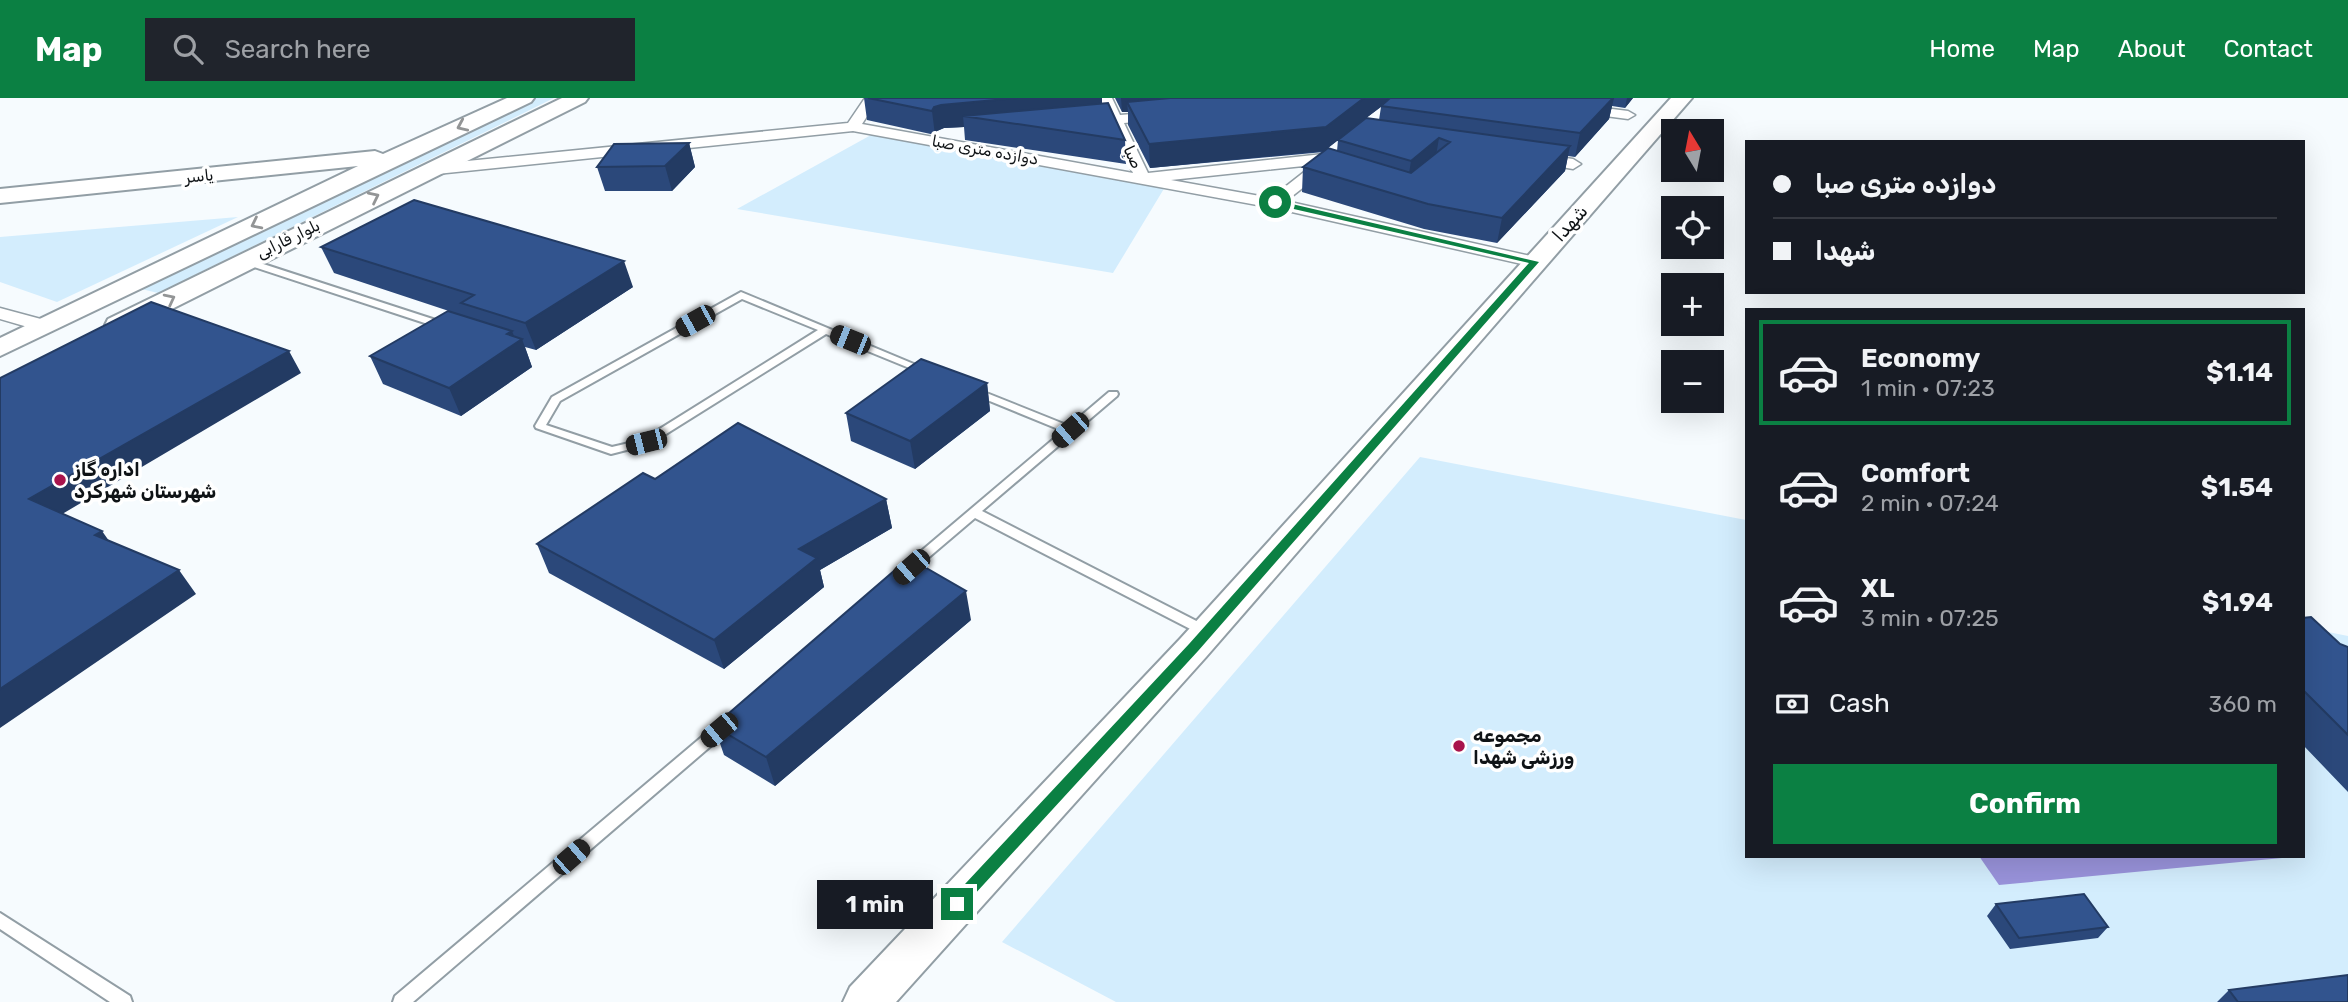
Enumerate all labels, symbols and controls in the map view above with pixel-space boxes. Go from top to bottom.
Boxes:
search box [145,18,635,81]
text: Map [35,30,103,69]
icon: search [169,30,207,68]
text: Search here [225,34,370,65]
text: Home [1929,35,1995,63]
text: Map [2033,35,2080,63]
text: About [2118,35,2186,63]
text: Contact [2224,35,2313,63]
one-way arrow [457,118,469,132]
north arrow [1661,119,1724,182]
map controls [1661,119,1724,413]
street label: دوازده متری صبا [930,131,1040,170]
street label: صبا [1119,142,1147,172]
street label: یاسر [183,165,214,188]
text: دوازده متری صبا [1815,169,1996,200]
route start [1259,186,1291,218]
one-way arrow [367,191,379,205]
button: locate [1661,196,1724,259]
street label: شهدا [1547,200,1593,246]
one-way arrow [251,216,263,230]
street label: بلوار فارابی [253,216,323,263]
text: شهدا [1815,236,1875,267]
button: + [1661,273,1724,336]
one-way arrow [163,293,175,307]
car [672,302,719,340]
car [827,322,874,358]
icon: car [1777,341,1840,404]
text: Economy [1861,343,1980,374]
button: − [1661,350,1724,413]
text: $1.14 [2206,357,2273,388]
text: 1 min · 07:23 [1861,374,1995,402]
car [1048,408,1093,452]
car [624,427,669,457]
icon: car [1777,456,1840,519]
place label: اداره گاز شهرستان شهرکرد [73,458,216,503]
text: Comfort [1861,458,1970,489]
marker: اداره گاز شهرستان شهرکرد [52,472,68,488]
text: $1.54 [2201,472,2273,503]
text: 2 min · 07:24 [1861,489,1999,517]
car [889,545,934,589]
icon: car [1777,571,1840,634]
text: XL [1861,573,1894,604]
text: $1.94 [2202,587,2273,618]
text: 3 min · 07:25 [1861,604,1999,632]
icon: cash [1773,685,1811,723]
text: Cash [1829,688,1890,719]
text: 360 m [2209,690,2277,718]
car [697,708,742,752]
place label: مجموعه ورزشی شهدا [1473,724,1574,769]
marker: مجموعه ورزشی شهدا [1451,738,1467,754]
button: Confirm [1773,764,2277,844]
car [549,835,594,879]
callout: 1 min [817,880,932,928]
route end [941,888,973,920]
text: 1 min [846,890,904,918]

